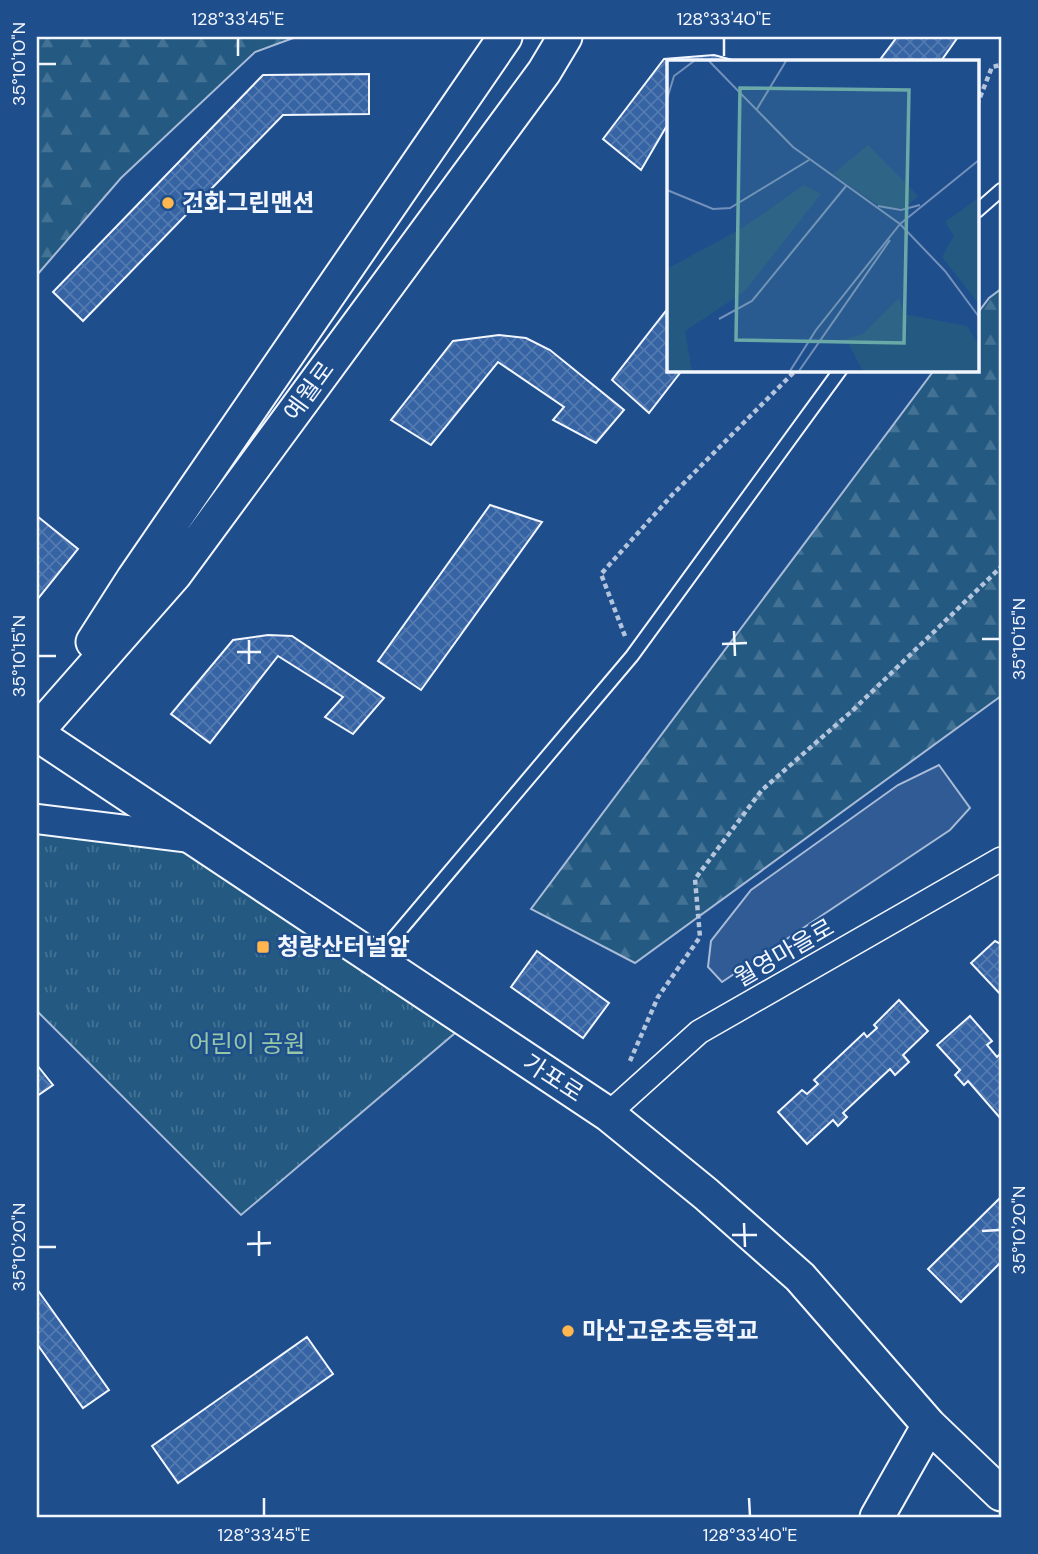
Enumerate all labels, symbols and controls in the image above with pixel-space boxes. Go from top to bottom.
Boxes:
text: 128°33'45"E [192,7,285,31]
text: 128°33'40"E [677,7,771,31]
text: 35°10'10"N [7,22,31,106]
inset map [667,60,978,371]
place label: 건화그린맨션 [182,187,314,218]
marker: 건화그린맨션 [160,195,176,211]
street label: 예월로 [277,355,341,427]
text: 35°10'15"N [1007,598,1031,680]
text: 35°10'15"N [7,615,31,697]
street label: 월영마을로 [728,912,839,994]
place label: 청량산터널앞 [277,931,409,962]
marker: 청량산터널앞 [255,939,271,955]
park label: 어린이 공원 [189,1028,305,1059]
street label: 가포로 [517,1047,589,1109]
text: 35°10'20"N [1007,1186,1031,1274]
text: 35°10'20"N [7,1203,31,1291]
place label: 마산고운초등학교 [582,1315,759,1346]
marker: 마산고운초등학교 [560,1323,576,1339]
text: 128°33'45"E [218,1523,311,1547]
text: 128°33'40"E [703,1523,797,1547]

